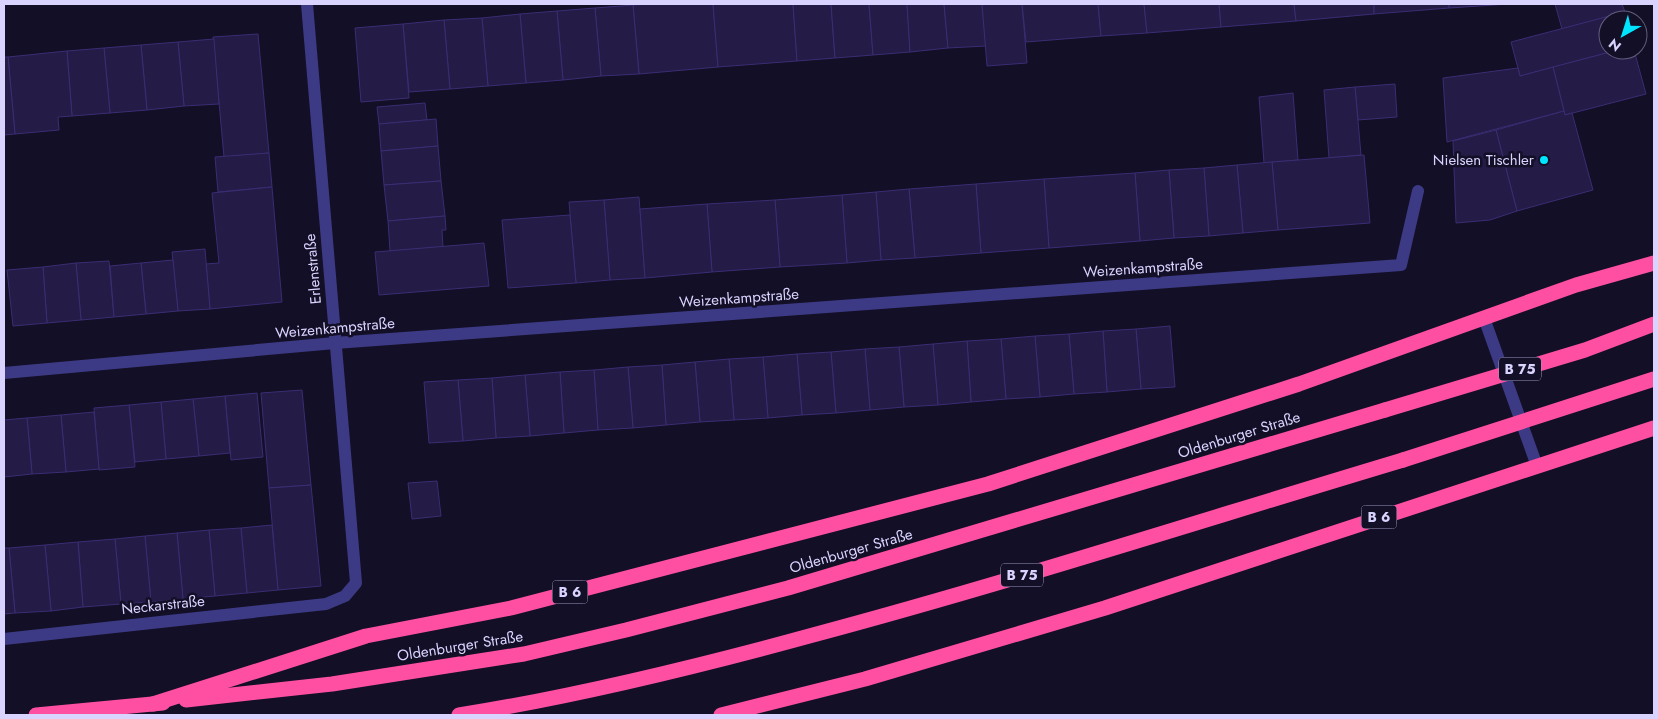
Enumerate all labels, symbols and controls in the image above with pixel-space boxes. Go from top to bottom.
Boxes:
north arrow [1598,10,1648,60]
text: N [1604,34,1625,56]
place label: Nielsen Tischler [1433,149,1535,171]
marker: Nielsen Tischler [1538,154,1550,166]
street label: Erlenstraße [299,233,327,305]
street label: Weizenkampstraße [1082,253,1204,283]
street label: Weizenkampstraße [678,283,800,313]
street label: Weizenkampstraße [274,312,396,344]
road number: B 75 [1499,358,1541,380]
street label: Oldenburger Straße [1175,406,1303,464]
road number: B 6 [1362,506,1396,528]
street label: Oldenburger Straße [787,523,915,579]
road number: B 75 [1001,564,1043,586]
road number: B 6 [552,580,588,604]
street label: Neckarstraße [120,590,206,620]
street label: Oldenburger Straße [396,625,525,667]

